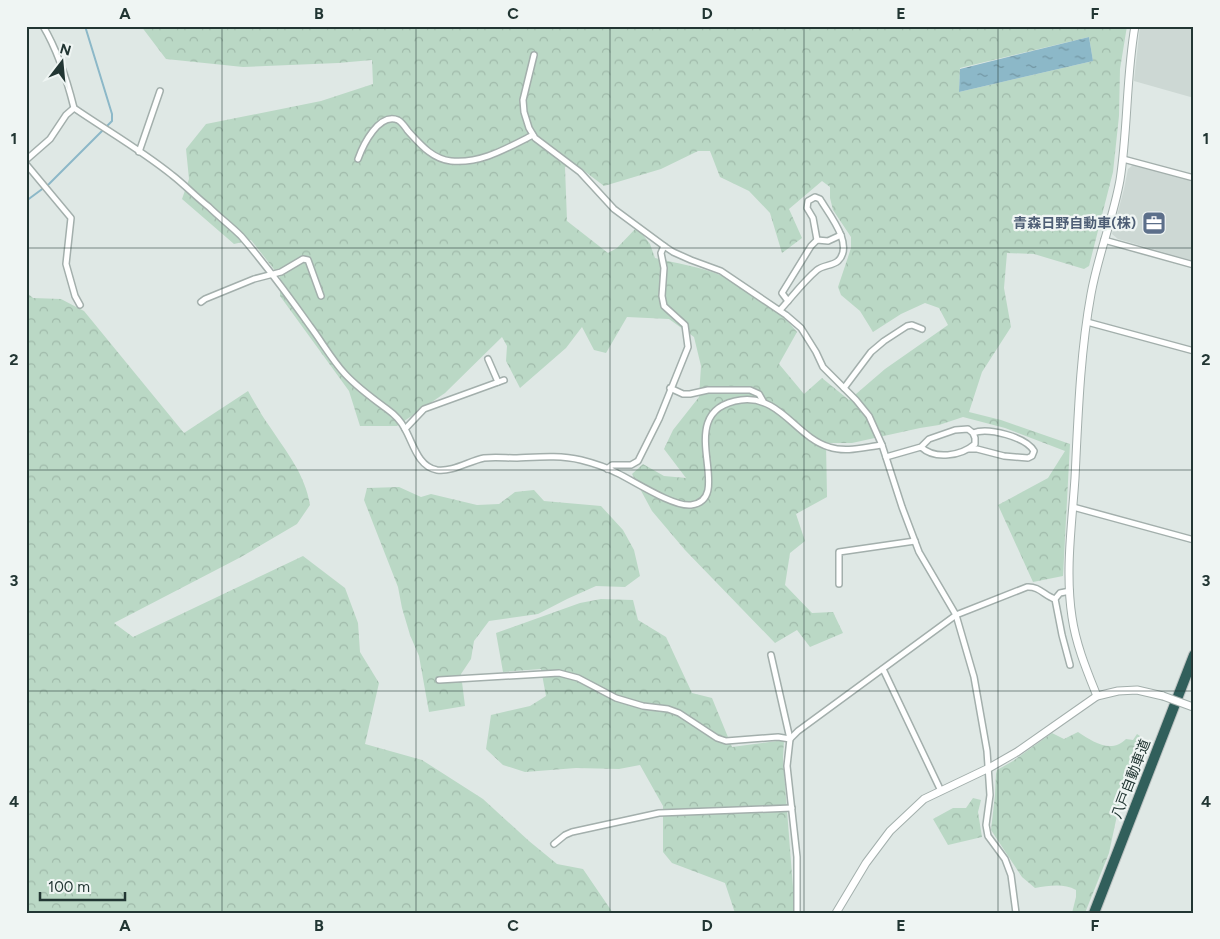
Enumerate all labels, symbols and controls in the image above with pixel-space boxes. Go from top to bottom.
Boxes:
text: A [119,4,131,23]
text: B [314,4,324,23]
text: C [507,4,519,23]
text: D [701,4,713,23]
text: E [896,4,906,23]
text: F [1091,4,1100,23]
north arrow [38,38,88,88]
text: N [58,40,73,60]
text: 1 [11,129,17,148]
text: 1 [1203,129,1209,148]
office icon: 青森日野自動車(株) [1141,210,1167,236]
place label: 青森日野自動車(株) [1013,215,1136,232]
text: 2 [9,350,19,369]
text: 2 [1201,350,1211,369]
text: 3 [10,571,19,590]
text: 3 [1202,571,1211,590]
street label: 八戸自動車道 [1108,737,1154,821]
text: 4 [9,792,19,811]
text: 4 [1201,792,1211,811]
scale bar [40,869,125,901]
text: 100 m [48,878,90,896]
text: A [119,916,131,935]
text: B [314,916,324,935]
text: C [507,916,519,935]
text: D [701,916,713,935]
text: E [896,916,906,935]
text: F [1091,916,1100,935]

